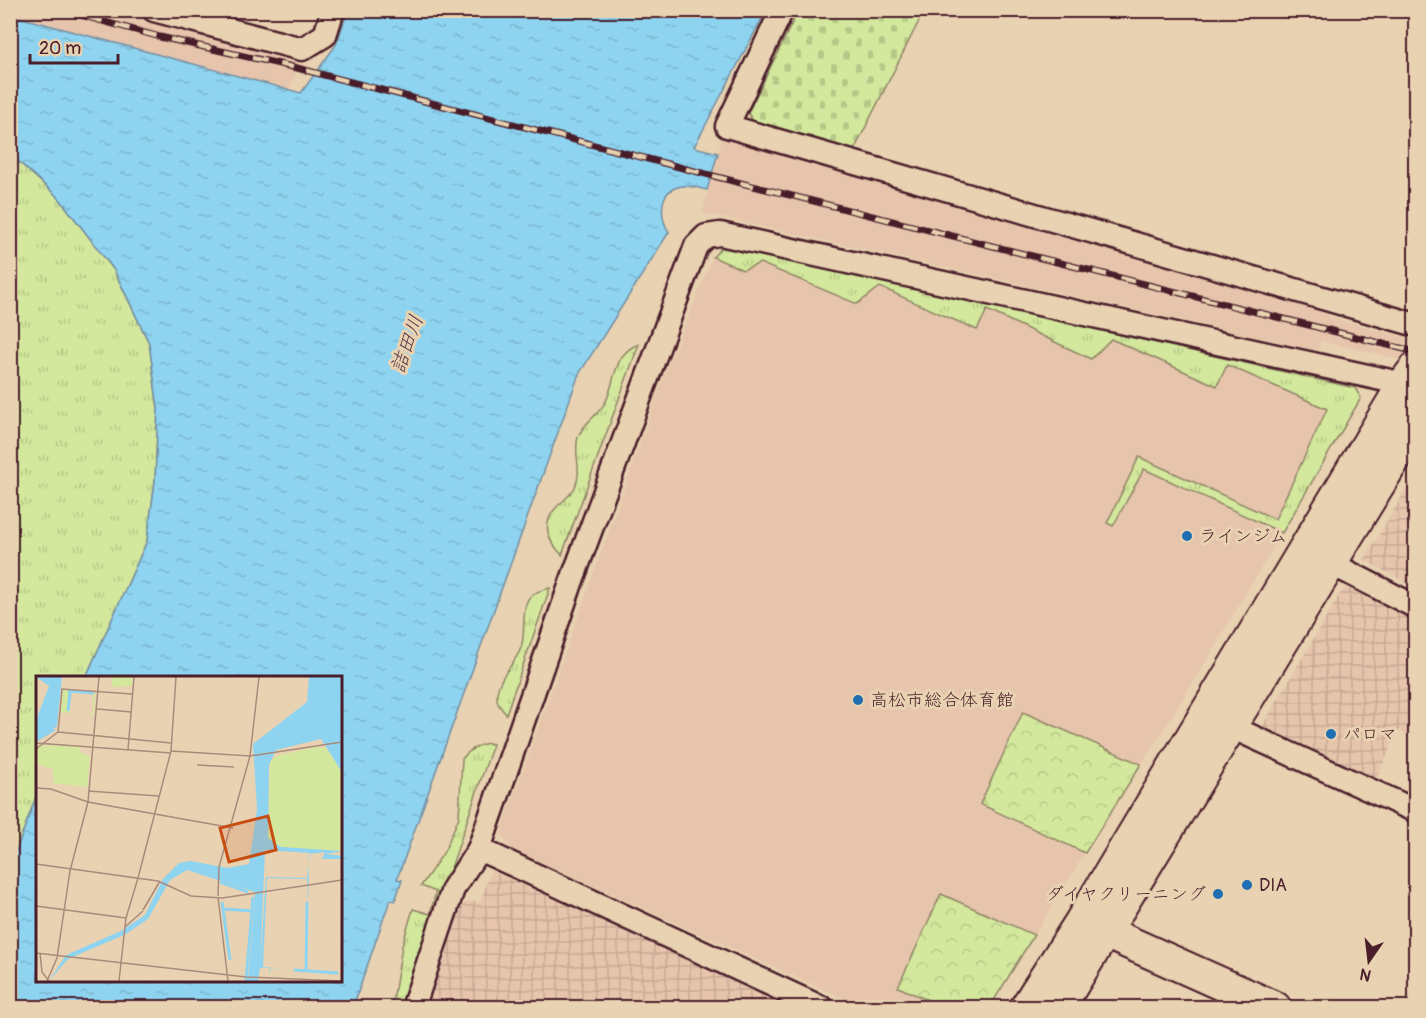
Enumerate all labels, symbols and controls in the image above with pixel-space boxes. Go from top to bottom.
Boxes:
scale bar [30,27,118,65]
text: 20 m [39,37,81,60]
water label: 詰田川 [385,312,429,376]
place label: ラインジム [1199,525,1288,548]
marker: ラインジム [1180,529,1194,543]
inset map [36,676,342,982]
place label: 高松市総合体育館 [870,689,1014,712]
marker: 高松市総合体育館 [851,693,865,707]
place label: パロマ [1343,723,1397,746]
marker: パロマ [1324,727,1338,741]
place label: DIA [1259,874,1287,897]
marker: DIA [1240,878,1254,892]
place label: ダイヤクリーニング [1046,883,1206,906]
marker: ダイヤクリーニング [1211,887,1225,901]
north arrow [1339,931,1399,991]
text: N [1358,964,1373,986]

